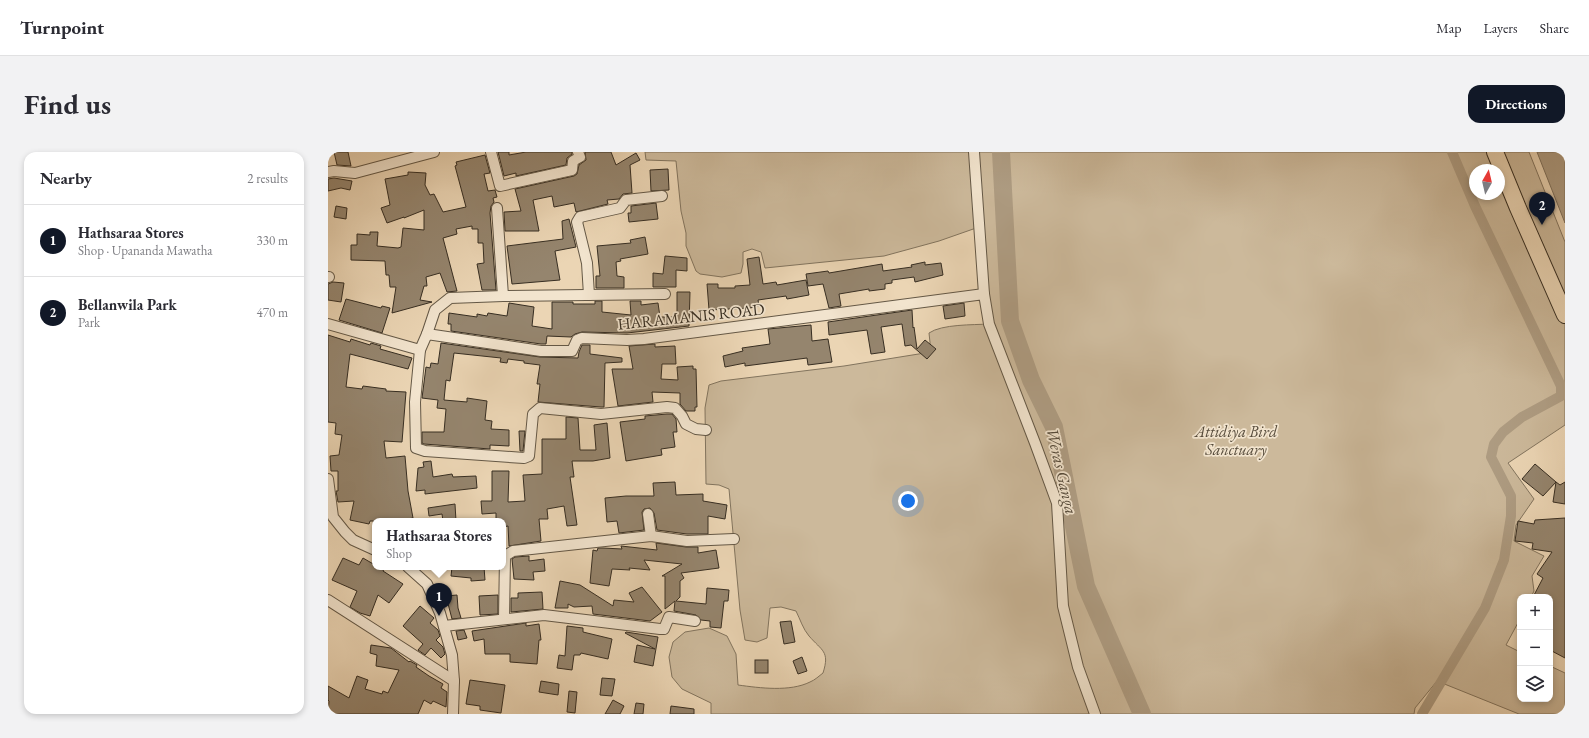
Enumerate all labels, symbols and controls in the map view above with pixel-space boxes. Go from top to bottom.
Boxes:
text: Turnpoint [20,15,104,40]
text: Map [1436,19,1461,37]
text: Layers [1483,19,1518,37]
text: Share [1540,19,1569,37]
button: Directions [1468,85,1565,123]
text: Find us [24,86,111,122]
north arrow [1469,164,1505,200]
text: Nearby [40,167,92,189]
text: 2 results [247,170,288,187]
pin: 2 [1529,192,1555,225]
text: Hathsaraa Stores [78,223,184,242]
text: 1 [50,232,56,249]
text: 330 m [257,232,288,249]
text: Shop · Upananda Mawatha [78,242,213,259]
text: Bellanwila Park [78,295,177,314]
street label: HARAMANIS ROAD [617,298,766,335]
text: 2 [50,304,56,321]
text: 470 m [257,304,288,321]
text: Park [78,314,100,331]
park label: Attidiya Bird Sanctuary [1194,421,1278,460]
water label: Weras Ganga [1041,426,1083,516]
your location [898,491,918,511]
popup [372,518,506,570]
text: Hathsaraa Stores [386,526,492,545]
text: Shop [386,545,412,562]
pin: 1 [426,583,452,616]
map controls [1517,594,1553,702]
button: + [1517,594,1553,630]
button: − [1517,630,1553,666]
button: layers [1517,666,1553,702]

